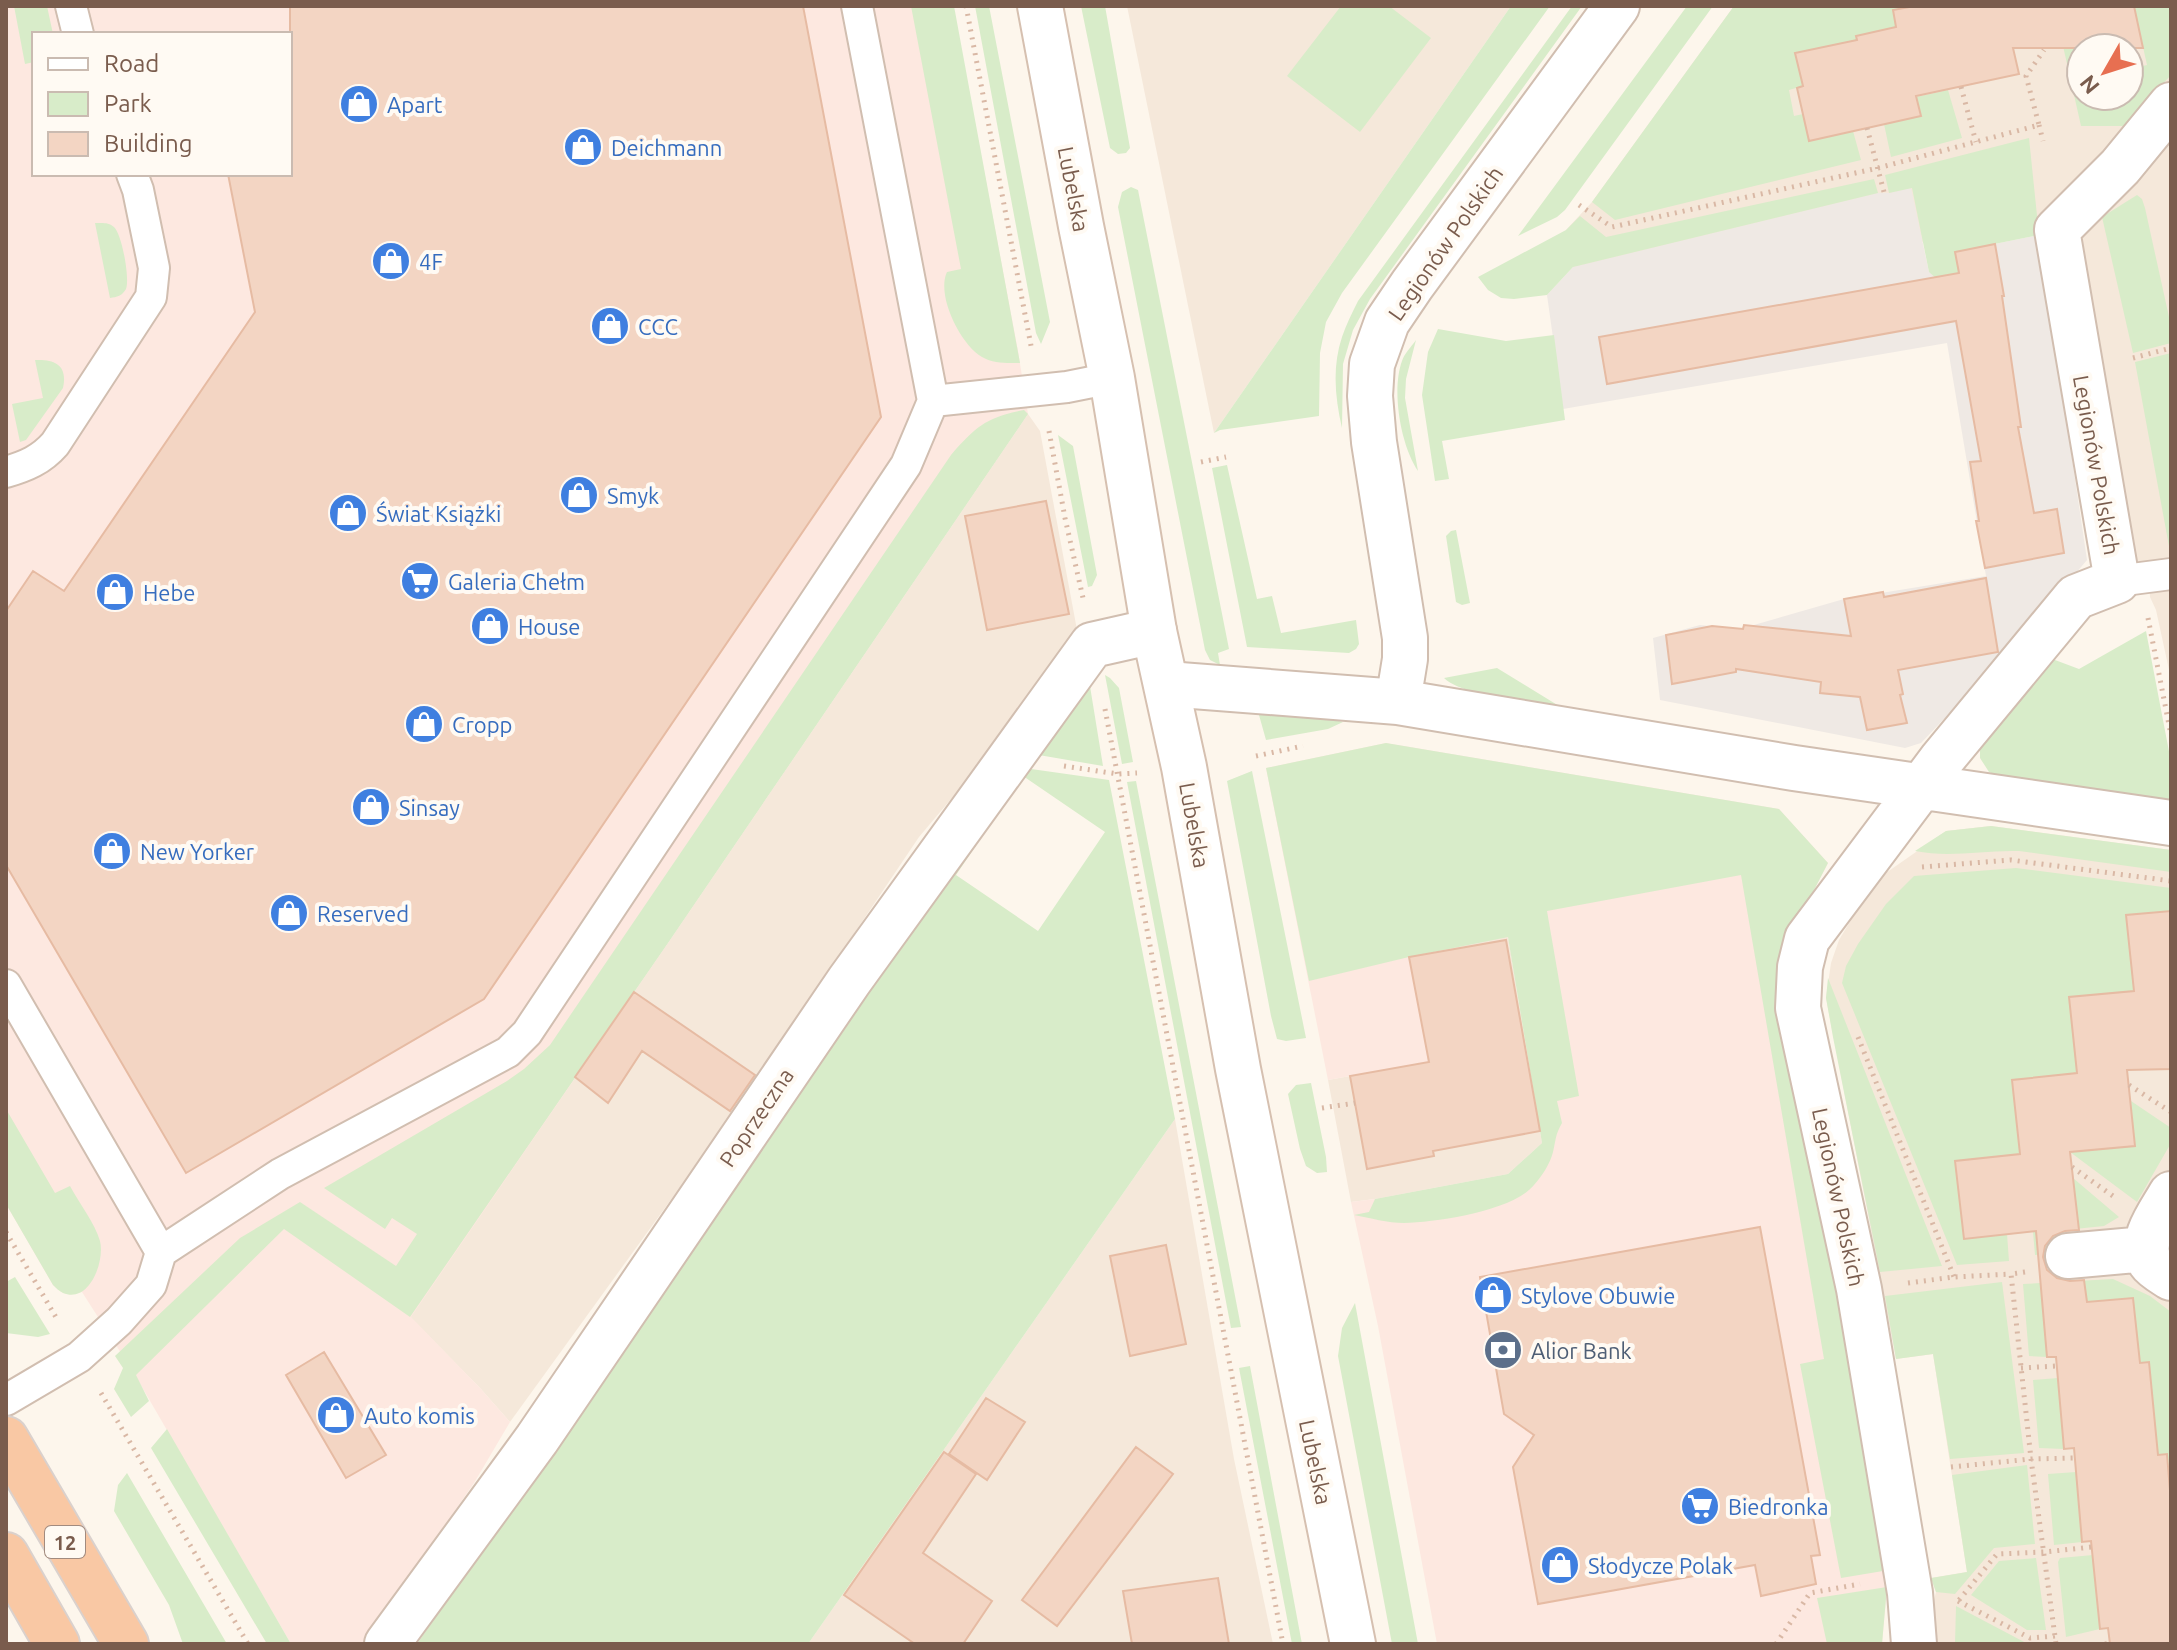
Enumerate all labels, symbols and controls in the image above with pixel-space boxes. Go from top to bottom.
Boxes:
legend [32,32,292,176]
north arrow [2065,32,2145,112]
text: Road [104,50,159,77]
text: N [2074,71,2104,99]
shop icon: Apart [338,83,380,125]
text: Park [104,90,152,117]
place label: Apart [387,92,443,117]
shop icon: Deichmann [562,126,604,168]
text: Building [104,130,192,157]
place label: Deichmann [611,135,722,160]
street label: Lubelska [1053,144,1095,234]
street label: Legionów Polskich [1383,161,1507,325]
shop icon: 4F [370,240,412,282]
place label: 4F [419,249,443,274]
shop icon: CCC [589,305,631,347]
place label: CCC [638,314,678,339]
street label: Legionów Polskich [2069,373,2125,557]
shop icon: Smyk [558,474,600,516]
place label: Smyk [607,483,659,508]
shop icon: Świat Książki [327,492,369,534]
place label: Świat Książki [376,500,501,526]
supermarket icon: Galeria Chełm [399,560,441,602]
place label: Galeria Chełm [448,569,585,594]
shop icon: Hebe [94,571,136,613]
place label: Hebe [143,580,196,605]
shop icon: House [469,605,511,647]
place label: House [518,614,580,639]
shop icon: Cropp [403,703,445,745]
place label: Cropp [452,712,512,737]
street label: Lubelska [1175,780,1215,870]
shop icon: Sinsay [350,786,392,828]
place label: Sinsay [399,795,460,820]
shop icon: New Yorker [91,830,133,872]
place label: New Yorker [140,839,255,864]
shop icon: Reserved [268,892,310,934]
place label: Reserved [317,901,409,926]
street label: Poprzeczna [714,1063,798,1171]
street label: Legionów Polskich [1808,1105,1870,1289]
shop icon: Stylove Obuwie [1472,1274,1514,1316]
place label: Stylove Obuwie [1521,1283,1675,1308]
bank icon: Alior Bank [1482,1329,1524,1371]
place label: Alior Bank [1531,1338,1632,1363]
shop icon: Auto komis [315,1394,357,1436]
place label: Auto komis [364,1403,475,1428]
street label: Lubelska [1295,1417,1337,1507]
supermarket icon: Biedronka [1679,1485,1721,1527]
place label: Biedronka [1728,1494,1828,1519]
road number: 12 [45,1526,85,1558]
shop icon: Słodycze Polak [1539,1544,1581,1586]
place label: Słodycze Polak [1588,1553,1733,1578]

